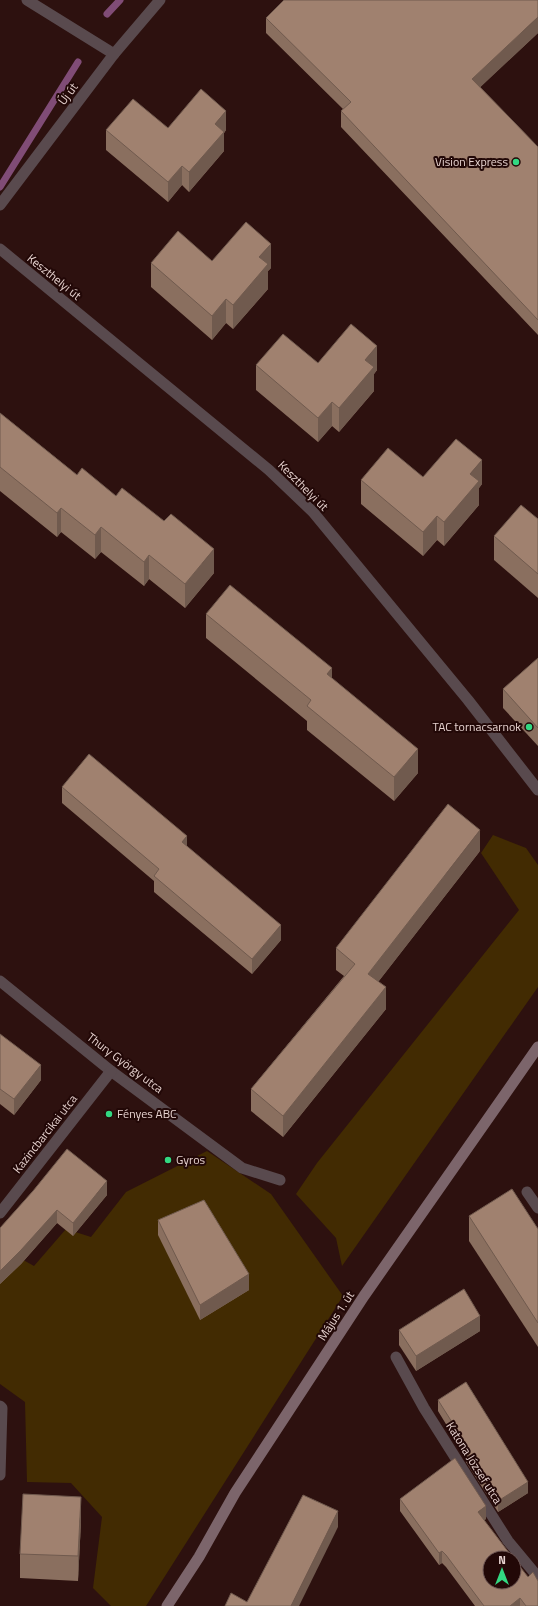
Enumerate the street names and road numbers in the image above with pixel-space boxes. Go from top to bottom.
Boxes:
street label: Új út [53,78,83,109]
street label: Keszthelyi út [23,249,86,305]
street label: Keszthelyi út [274,456,334,516]
street label: Thury György utca [83,1027,168,1098]
street label: Kazincbarcikai utca [8,1090,82,1177]
street label: Május 1. út [312,1286,359,1344]
street label: Katona József utca [442,1418,507,1508]

